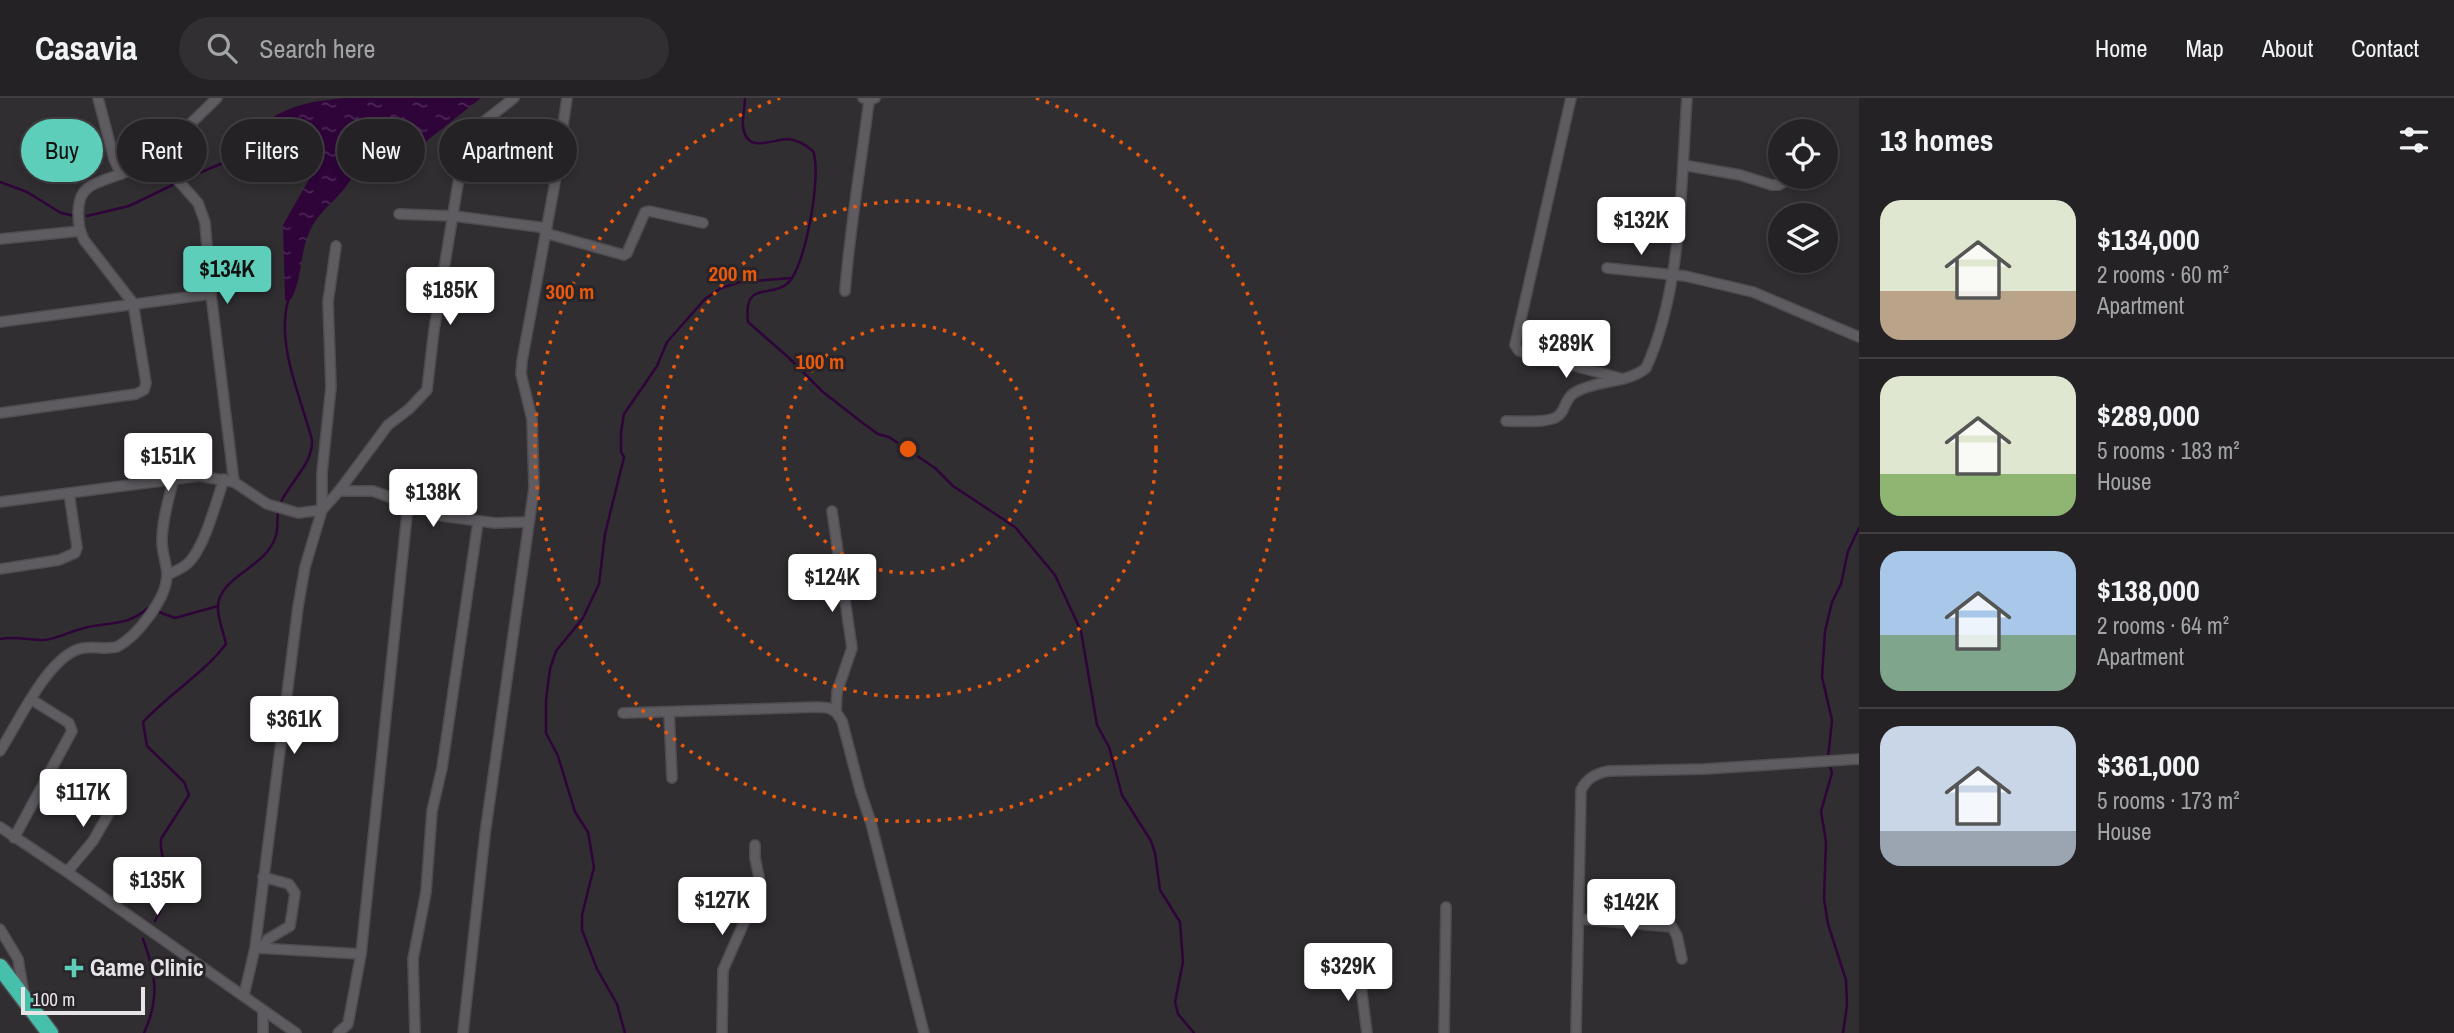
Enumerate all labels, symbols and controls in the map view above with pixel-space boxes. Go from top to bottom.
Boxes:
search box [179,17,669,80]
text: Casavia [35,26,137,70]
icon: search [203,29,241,67]
text: Search here [259,31,375,66]
text: Home [2095,32,2147,64]
text: Map [2185,32,2224,64]
text: About [2262,32,2313,64]
text: Contact [2351,32,2419,64]
chip: Buy [21,119,103,182]
chip: Rent [117,119,207,182]
chip: Filters [221,119,323,182]
chip: New [337,119,425,182]
chip: Apartment [439,119,577,182]
map controls [1768,119,1838,273]
button: locate [1768,119,1838,189]
text: 13 homes [1880,120,1994,160]
icon: filters [2395,121,2433,159]
pin: $132K [1592,198,1690,257]
button: layers [1768,203,1838,273]
text: $132K [1613,204,1669,235]
text: $134,000 [2097,219,2200,259]
icon: home [1936,228,2020,312]
pin: $134K [178,246,276,306]
text: $134K [199,253,255,284]
text: 200 m [709,259,757,288]
text: 2 rooms · 60 m² [2097,259,2229,290]
pin: $185K [401,268,499,327]
text: $185K [422,274,478,305]
text: 300 m [546,277,594,306]
text: Apartment [2097,290,2184,321]
pin: $289K [1517,320,1615,380]
text: $289K [1538,327,1594,358]
text: 100 m [796,347,844,376]
text: $289,000 [2097,395,2200,435]
icon: home [1936,404,2020,488]
pin: $151K [119,434,217,493]
text: 5 rooms · 183 m² [2097,435,2240,466]
centre of rings [896,437,920,461]
text: $151K [140,440,196,471]
text: House [2097,466,2152,497]
pin: $138K [384,470,482,529]
text: $138K [405,476,461,507]
pin: $124K [783,554,881,614]
text: $124K [804,561,860,592]
text: $138,000 [2097,570,2200,610]
icon: home [1936,579,2020,663]
text: 2 rooms · 64 m² [2097,610,2229,641]
text: Apartment [2097,641,2184,672]
pin: $361K [245,696,343,756]
text: $361K [266,703,322,734]
text: $361,000 [2097,745,2200,785]
icon: home [1936,754,2020,838]
pin: $117K [34,770,132,829]
text: $117K [56,776,110,807]
text: 5 rooms · 173 m² [2097,785,2240,816]
text: House [2097,816,2152,847]
pin: $135K [108,858,206,917]
text: $135K [129,864,185,895]
pin: $127K [673,878,771,937]
pin: $142K [1582,880,1680,939]
text: $127K [694,884,750,915]
text: $142K [1603,886,1659,917]
pin: $329K [1299,944,1397,1003]
text: $329K [1320,950,1376,981]
place label: Game Clinic [90,951,204,983]
marker: Game Clinic [64,958,84,978]
scale bar [21,984,145,1016]
text: 100 m [32,986,75,1012]

